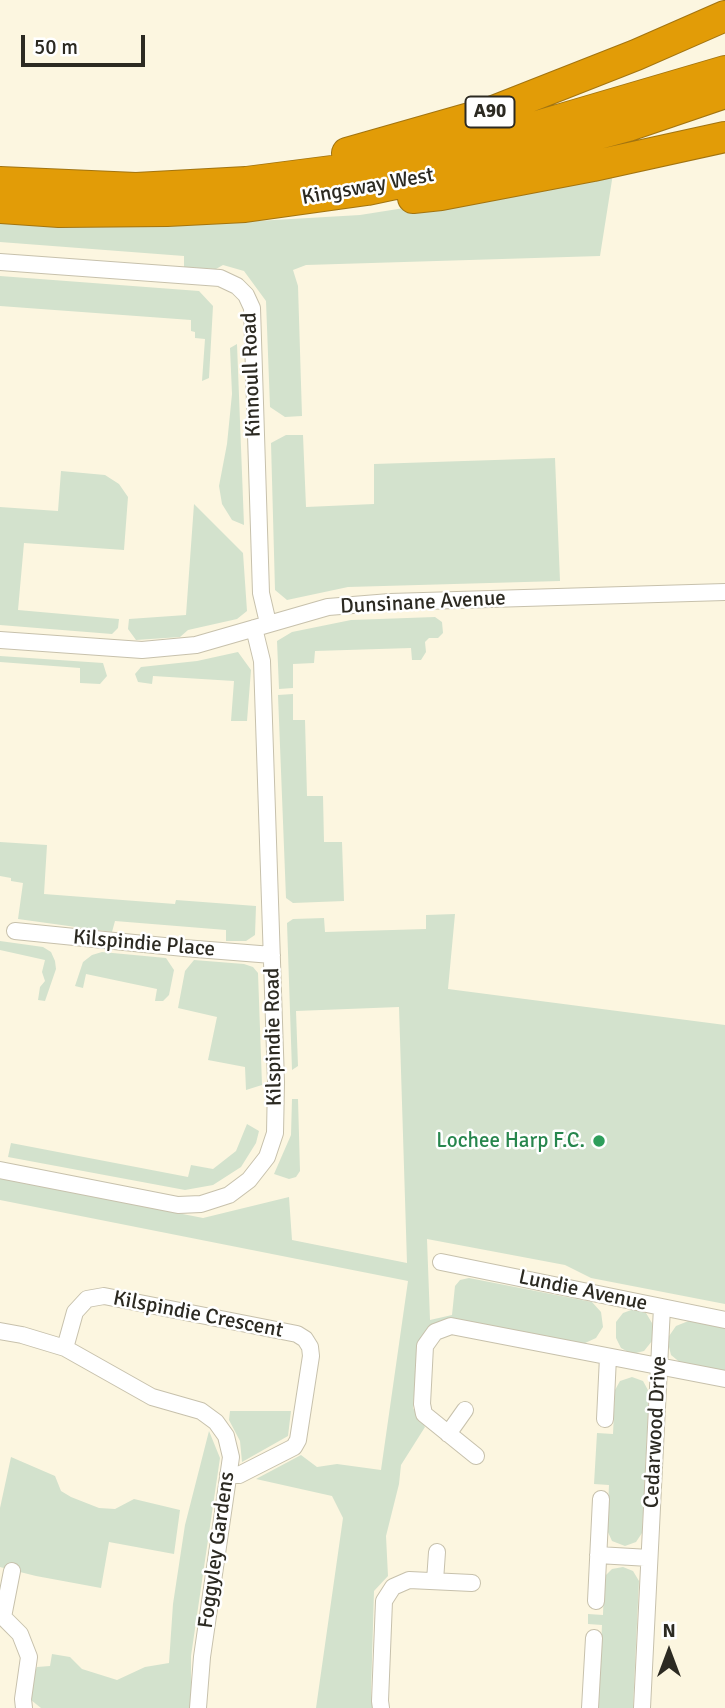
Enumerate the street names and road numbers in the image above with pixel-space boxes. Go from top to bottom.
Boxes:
road number: A90 [466,96,514,128]
street label: Kingsway West [300,163,436,211]
street label: Kinnoull Road [237,312,267,438]
street label: Dunsinane Avenue [340,586,506,620]
street label: Kilspindie Place [72,925,216,963]
street label: Kilspindie Road [260,967,288,1107]
street label: Lundie Avenue [516,1265,650,1317]
street label: Kilspindie Crescent [111,1286,285,1344]
street label: Cedarwood Drive [639,1355,673,1509]
street label: Foggyley Gardens [194,1470,240,1630]

